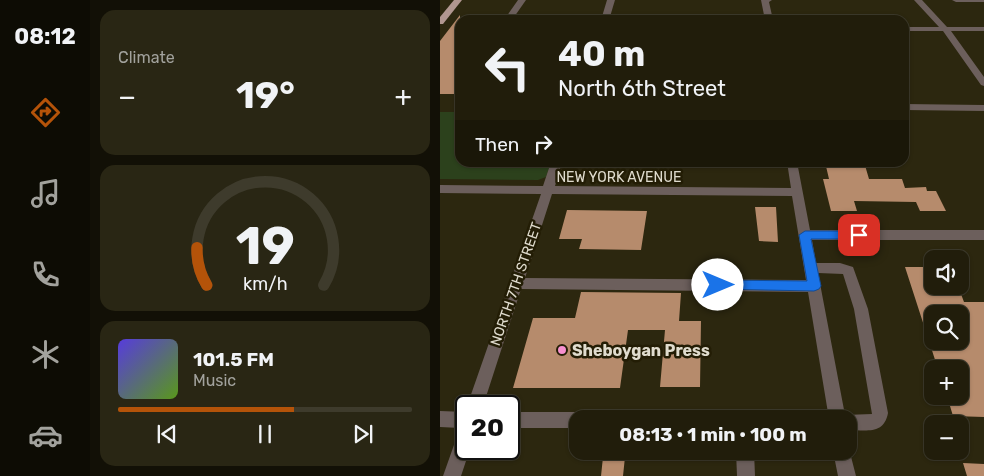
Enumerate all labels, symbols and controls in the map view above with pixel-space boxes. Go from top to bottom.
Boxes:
text: 08:12 [14,23,76,50]
text: 40 m [558,33,645,75]
icon: left [475,35,540,100]
text: Climate [118,48,175,67]
text: 19° [236,72,295,118]
text: North 6th Street [558,75,726,102]
text: − [118,80,136,113]
text: + [395,80,412,113]
icon: directions [28,95,63,130]
icon: right [529,130,557,158]
text: Then [475,133,519,156]
street label: NEW YORK AVENUE [556,169,682,186]
icon: music [28,176,63,211]
pin [838,214,880,256]
text: 19 [235,215,295,277]
street label: NORTH 7TH STREET [487,220,545,348]
icon: arrive [845,221,873,249]
map controls [924,250,969,460]
button: sound [924,250,969,295]
icon: phone [28,257,63,292]
position arrow [691,258,743,310]
text: km/h [243,273,287,294]
button: search [924,305,969,350]
icon: climate [28,337,63,372]
place label: Sheboygan Press [572,341,710,360]
marker: Sheboygan Press [556,344,568,356]
text: 101.5 FM [193,348,274,371]
button: + [924,360,969,405]
text: Music [193,371,236,390]
speed limit sign: 20 [455,395,520,460]
button: − [924,415,969,460]
icon: car [28,418,63,453]
icon: previous [153,420,181,448]
icon: pause [251,420,279,448]
icon: next [349,420,377,448]
text: 08:13 · 1 min · 100 m [619,423,807,446]

